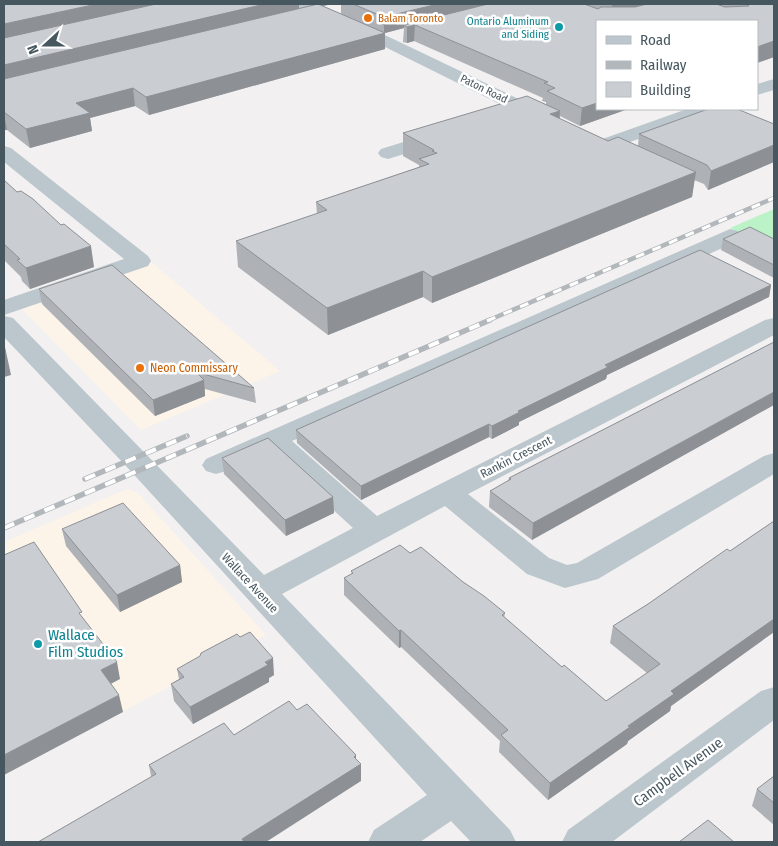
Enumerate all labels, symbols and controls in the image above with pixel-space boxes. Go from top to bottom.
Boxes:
marker: Balam Toronto [362,12,374,24]
place label: Balam Toronto [378,12,443,25]
place label: Ontario Aluminum and Siding [467,15,550,41]
north arrow [20,20,70,70]
legend [596,20,758,110]
marker: Ontario Aluminum and Siding [553,21,565,33]
text: Road [640,31,671,49]
text: N [24,43,43,56]
text: Railway [640,56,687,74]
street label: Paton Road [458,72,510,106]
text: Building [640,81,691,99]
place label: Neon Commissary [150,361,238,375]
marker: Neon Commissary [134,362,146,374]
street label: Rankin Crescent [478,433,554,481]
street label: Wallace Avenue [219,550,281,616]
place label: Wallace Film Studios [48,626,123,661]
marker: Wallace Film Studios [32,638,44,650]
street label: Campbell Avenue [630,733,726,811]

